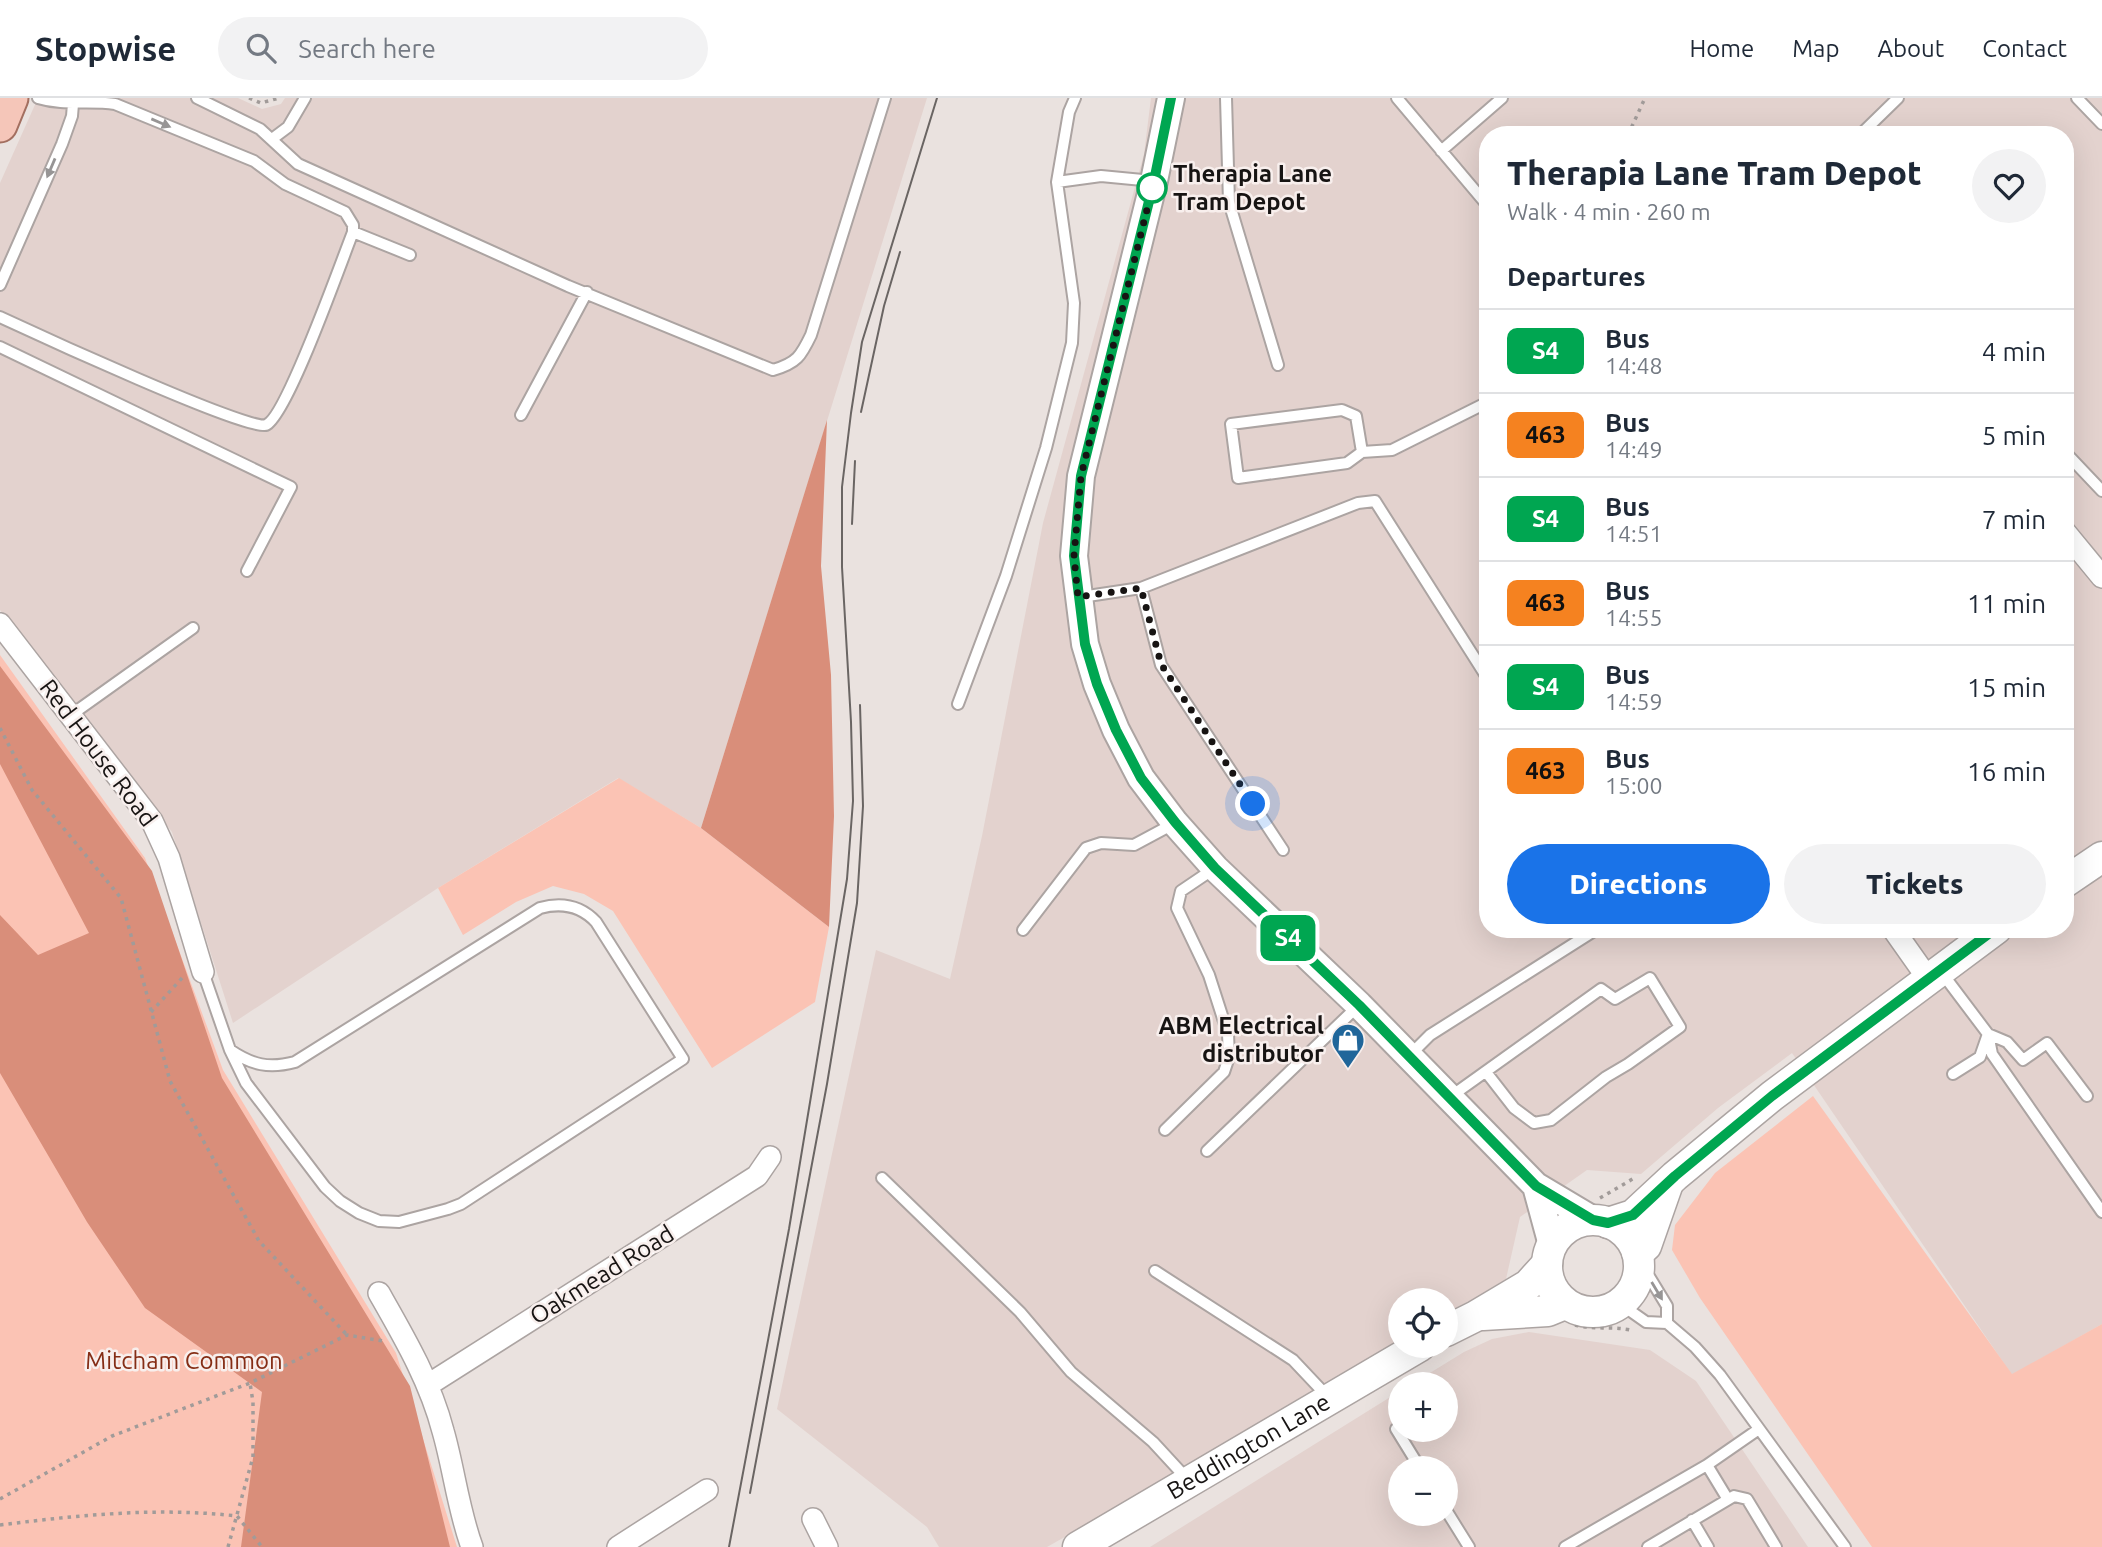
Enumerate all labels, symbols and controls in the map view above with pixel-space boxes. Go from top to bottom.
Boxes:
search box [218,17,708,80]
icon: search [242,29,280,67]
text: Stopwise [35,30,176,67]
text: Search here [298,34,436,63]
text: Home [1689,35,1754,62]
text: Map [1792,35,1839,62]
text: About [1877,35,1944,62]
text: Contact [1982,35,2067,62]
one-way arrow [151,118,172,129]
button: heart [1972,149,2046,223]
text: Therapia Lane Tram Depot [1507,154,1922,191]
one-way arrow [46,158,57,179]
place label: Therapia Lane Tram Depot [1173,160,1332,215]
marker: Therapia Lane Tram Depot [1137,173,1167,203]
text: Walk · 4 min · 260 m [1507,199,1711,224]
text: Departures [1507,262,1645,291]
text: Bus [1605,324,1650,353]
text: S4 [1532,337,1559,364]
text: 4 min [1982,337,2046,366]
text: 14:48 [1605,353,1663,378]
text: Bus [1605,408,1650,437]
text: 463 [1525,421,1566,448]
text: 5 min [1982,421,2046,450]
text: 14:49 [1605,437,1663,462]
text: Bus [1605,492,1650,521]
text: S4 [1532,505,1559,532]
text: 7 min [1982,505,2046,534]
text: 14:51 [1605,521,1663,546]
text: Bus [1605,576,1650,605]
text: 463 [1525,589,1566,616]
text: 11 min [1967,589,2046,618]
text: 14:55 [1605,605,1663,630]
text: Bus [1605,660,1650,689]
text: S4 [1532,673,1559,700]
text: 15 min [1967,673,2046,702]
street label: Red House Road [34,674,162,831]
text: 14:59 [1605,689,1663,714]
text: Bus [1605,744,1650,773]
text: 463 [1525,757,1566,784]
text: 16 min [1967,757,2046,786]
text: 15:00 [1605,773,1663,798]
your location [1235,786,1270,821]
button: Directions [1507,844,1770,924]
button: Tickets [1784,844,2046,924]
line badge: S4 [1256,915,1320,961]
text: S4 [1274,924,1302,951]
place label: ABM Electrical distributor [1159,1012,1324,1067]
shop icon: ABM Electrical distributor [1329,1021,1367,1070]
street label: Oakmead Road [525,1220,679,1330]
one-way arrow [1650,1281,1663,1300]
map controls [1388,1288,1458,1526]
button: locate [1388,1288,1458,1358]
park label: Mitcham Common [85,1347,283,1374]
button: + [1388,1372,1458,1442]
street label: Beddington Lane [1162,1388,1335,1505]
button: − [1388,1456,1458,1526]

